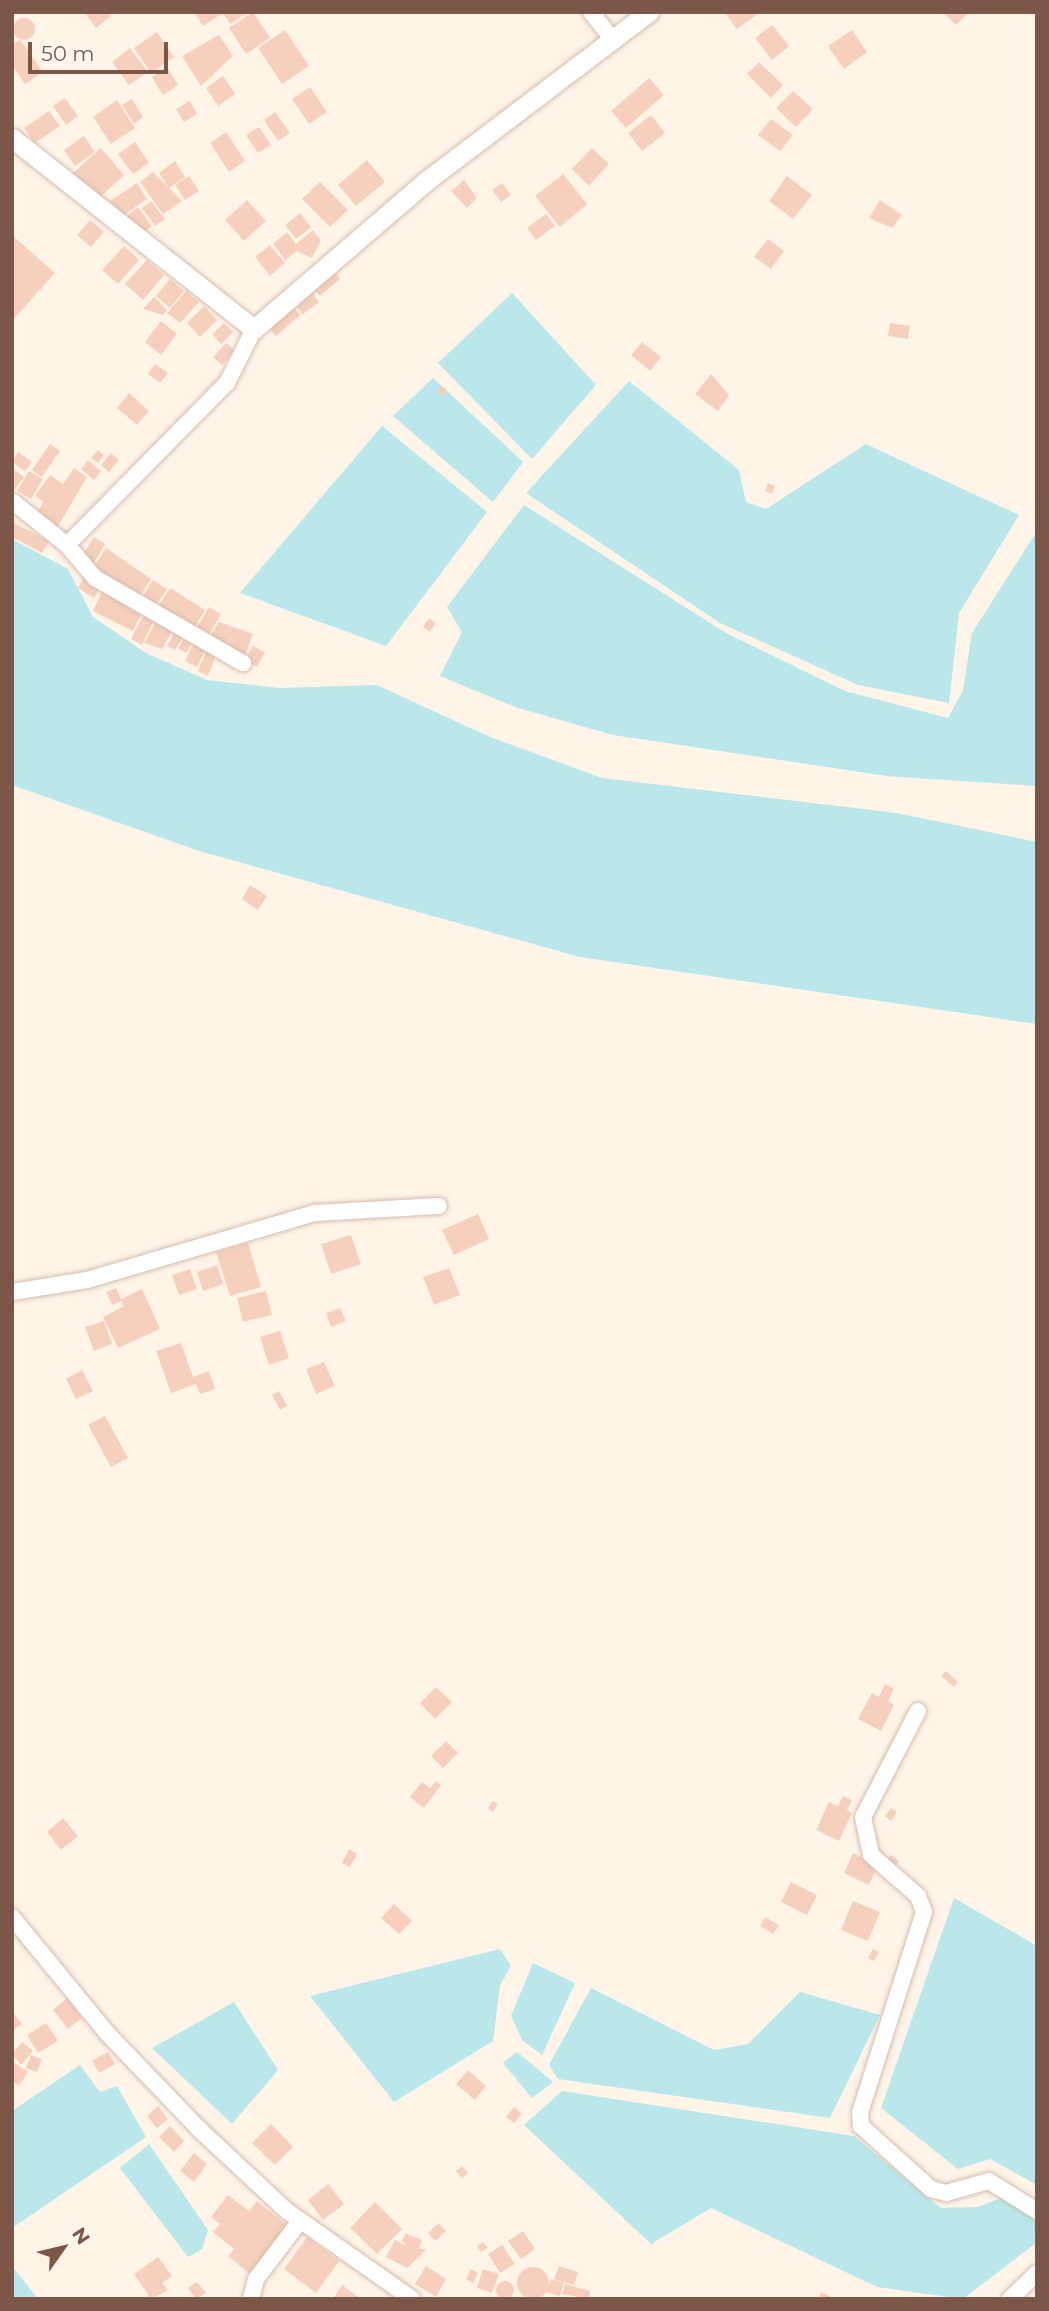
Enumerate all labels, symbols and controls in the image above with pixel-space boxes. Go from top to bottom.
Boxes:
scale bar [32,28,172,72]
text: 50 m [41,41,95,66]
north arrow [28,2213,98,2283]
text: N [67,2223,95,2249]

